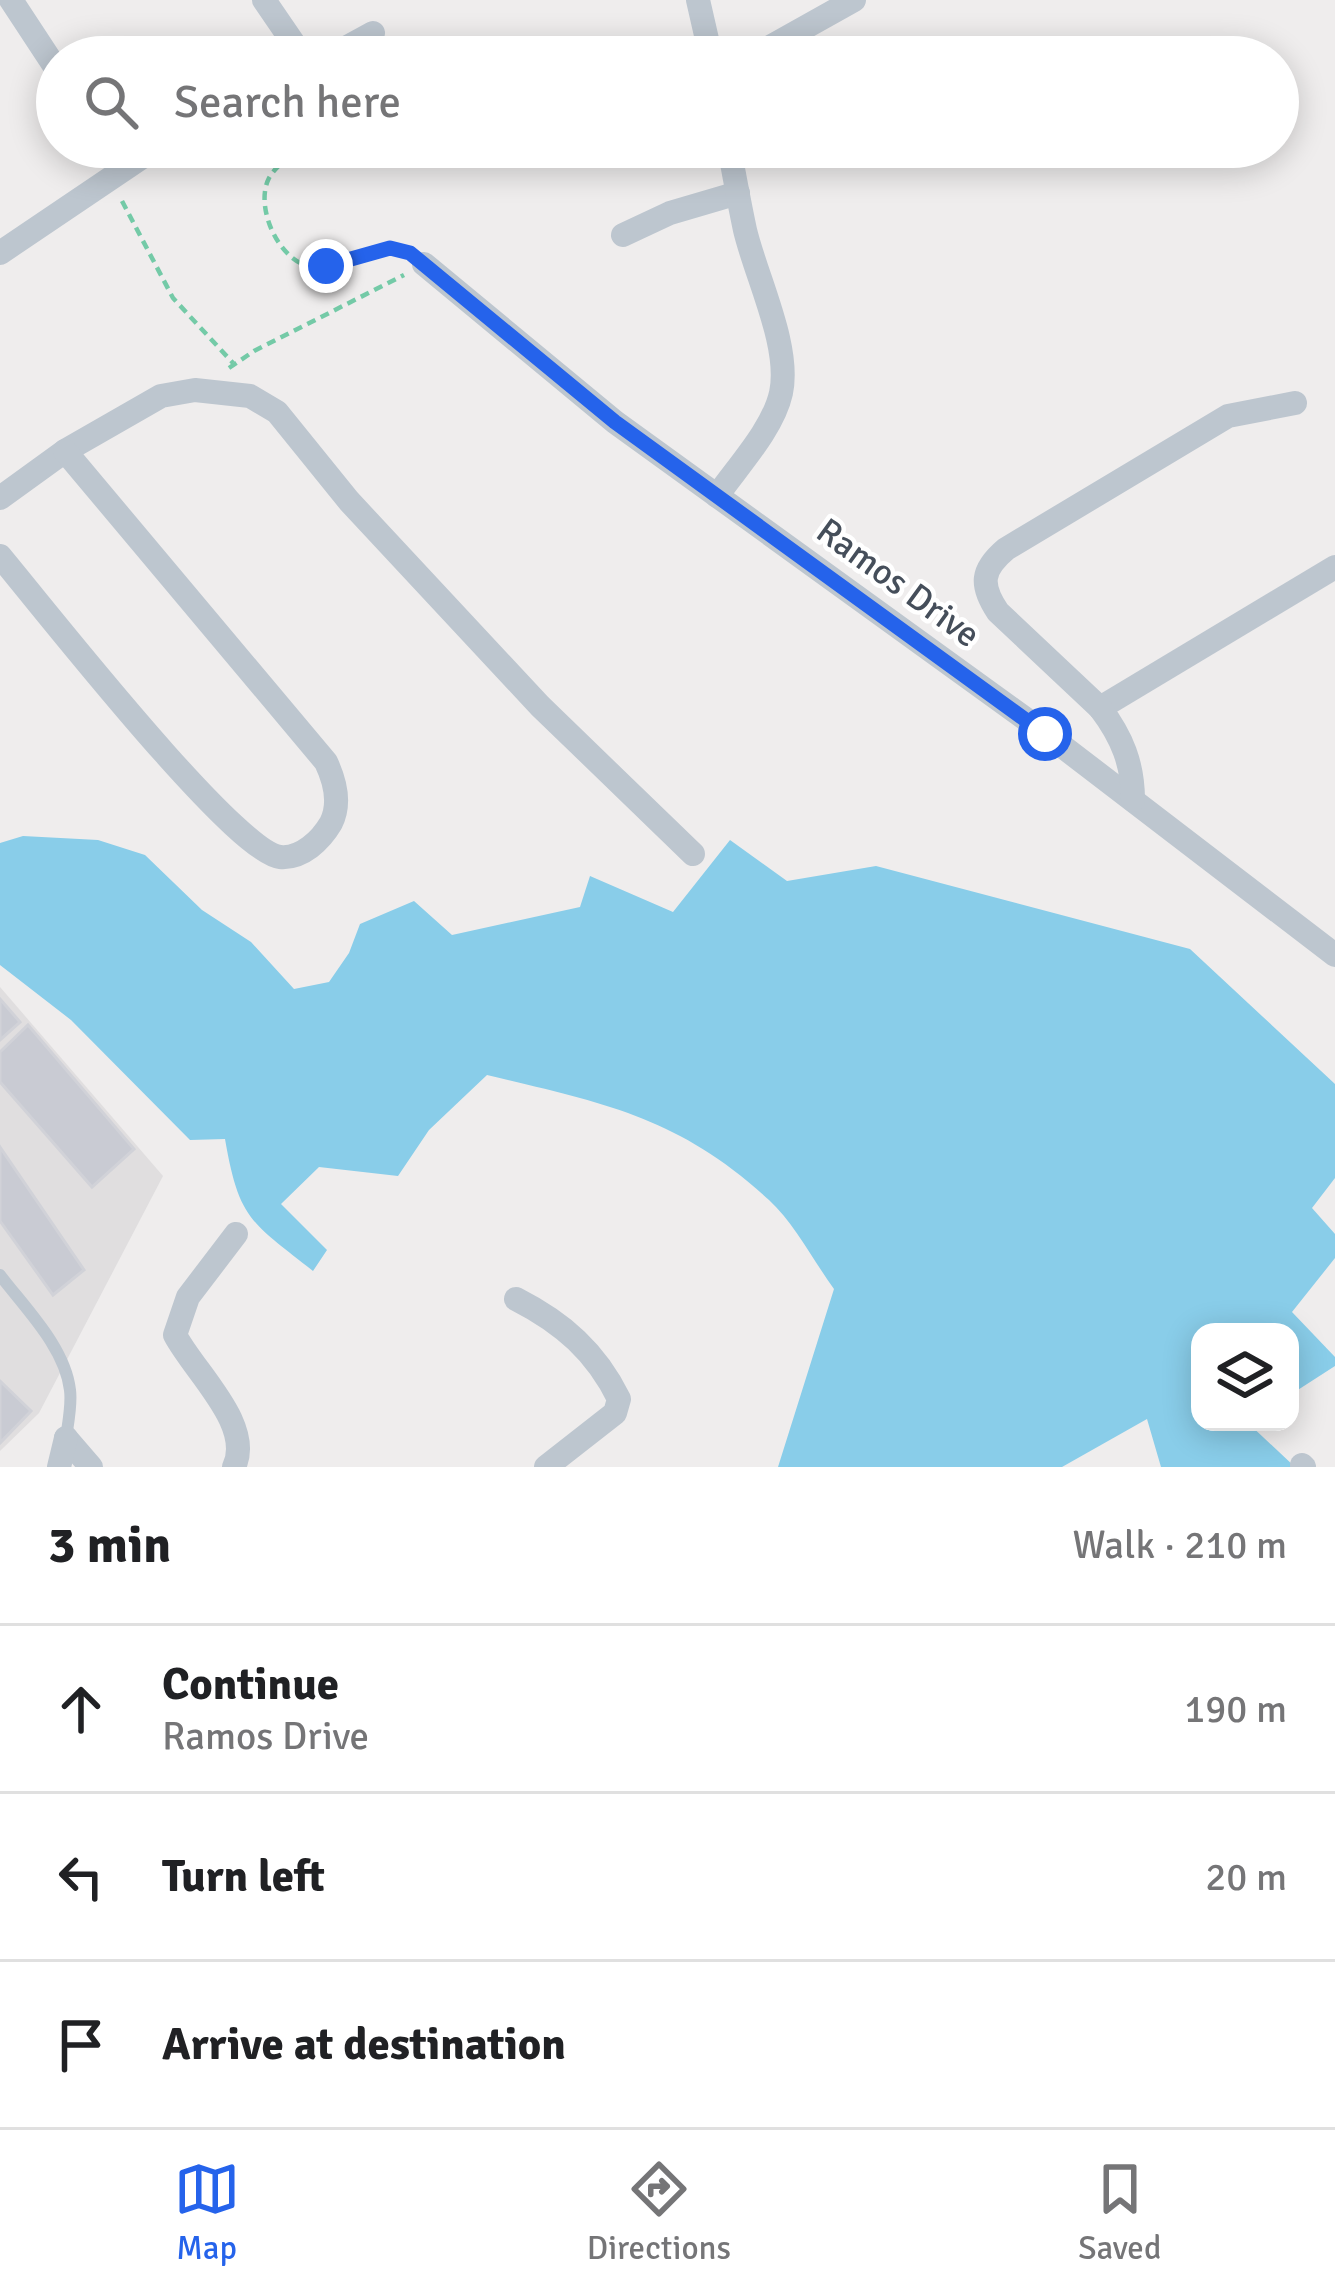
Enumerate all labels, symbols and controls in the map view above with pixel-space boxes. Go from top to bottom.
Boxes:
search box [36,36,1299,168]
icon: search [78,69,144,135]
text: Search here [174,75,401,130]
route end [299,239,353,293]
street label: Ramos Drive [807,509,989,657]
route start [1018,707,1072,761]
map controls [1191,1323,1299,1431]
button: layers [1191,1323,1299,1431]
text: 3 min [48,1514,171,1577]
text: Walk · 210 m [1073,1521,1287,1569]
text: Continue [162,1657,339,1712]
icon: ahead [48,1676,114,1742]
text: 190 m [1184,1685,1287,1733]
text: Ramos Drive [162,1712,369,1760]
icon: left [48,1844,114,1910]
text: Turn left [162,1849,325,1904]
text: 20 m [1205,1853,1287,1901]
icon: arrive [48,2012,114,2078]
text: Arrive at destination [162,2017,566,2072]
tab: Map [174,2156,240,2269]
tab: Directions [587,2156,731,2269]
tab: Saved [1078,2156,1161,2269]

